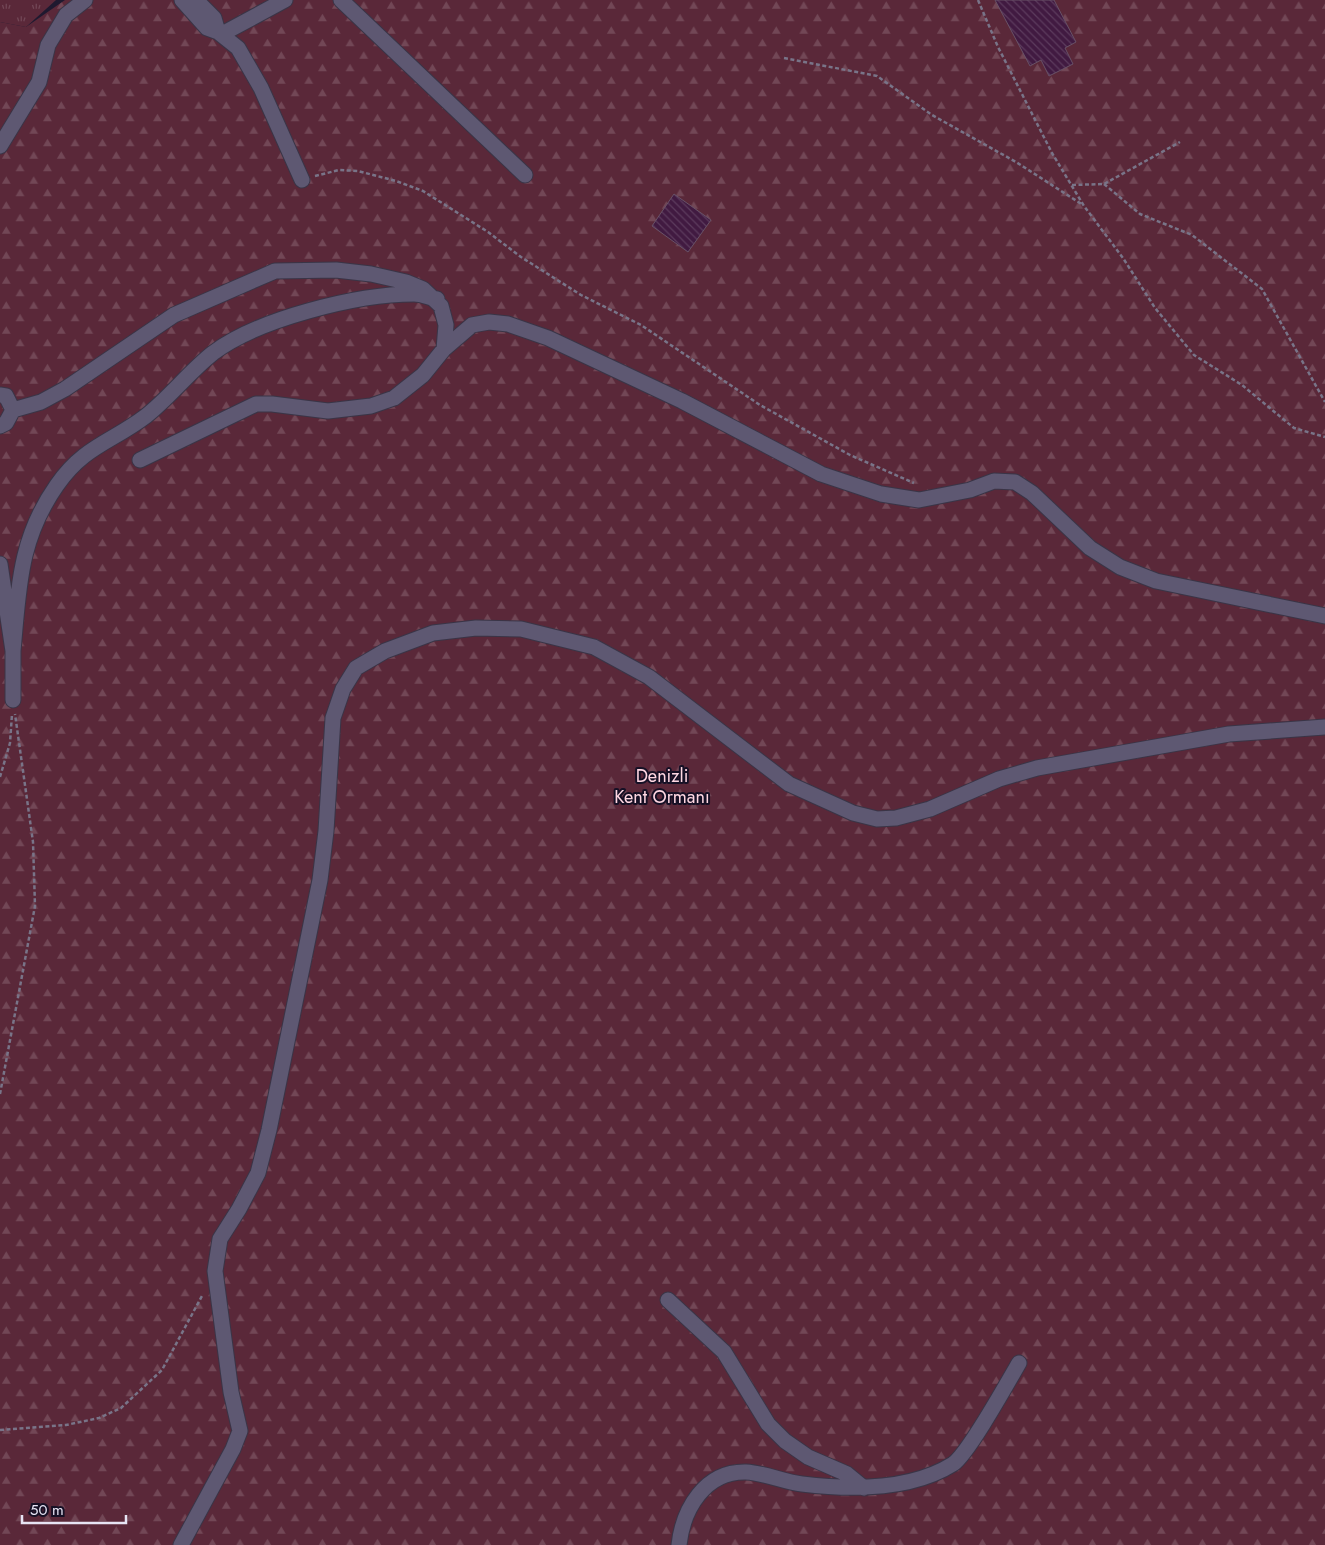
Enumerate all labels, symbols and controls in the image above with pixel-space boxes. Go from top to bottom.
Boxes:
park label: Denizli Kent Ormanı [614,763,710,810]
scale bar [22,1492,126,1524]
text: 50 m [30,1499,64,1521]

